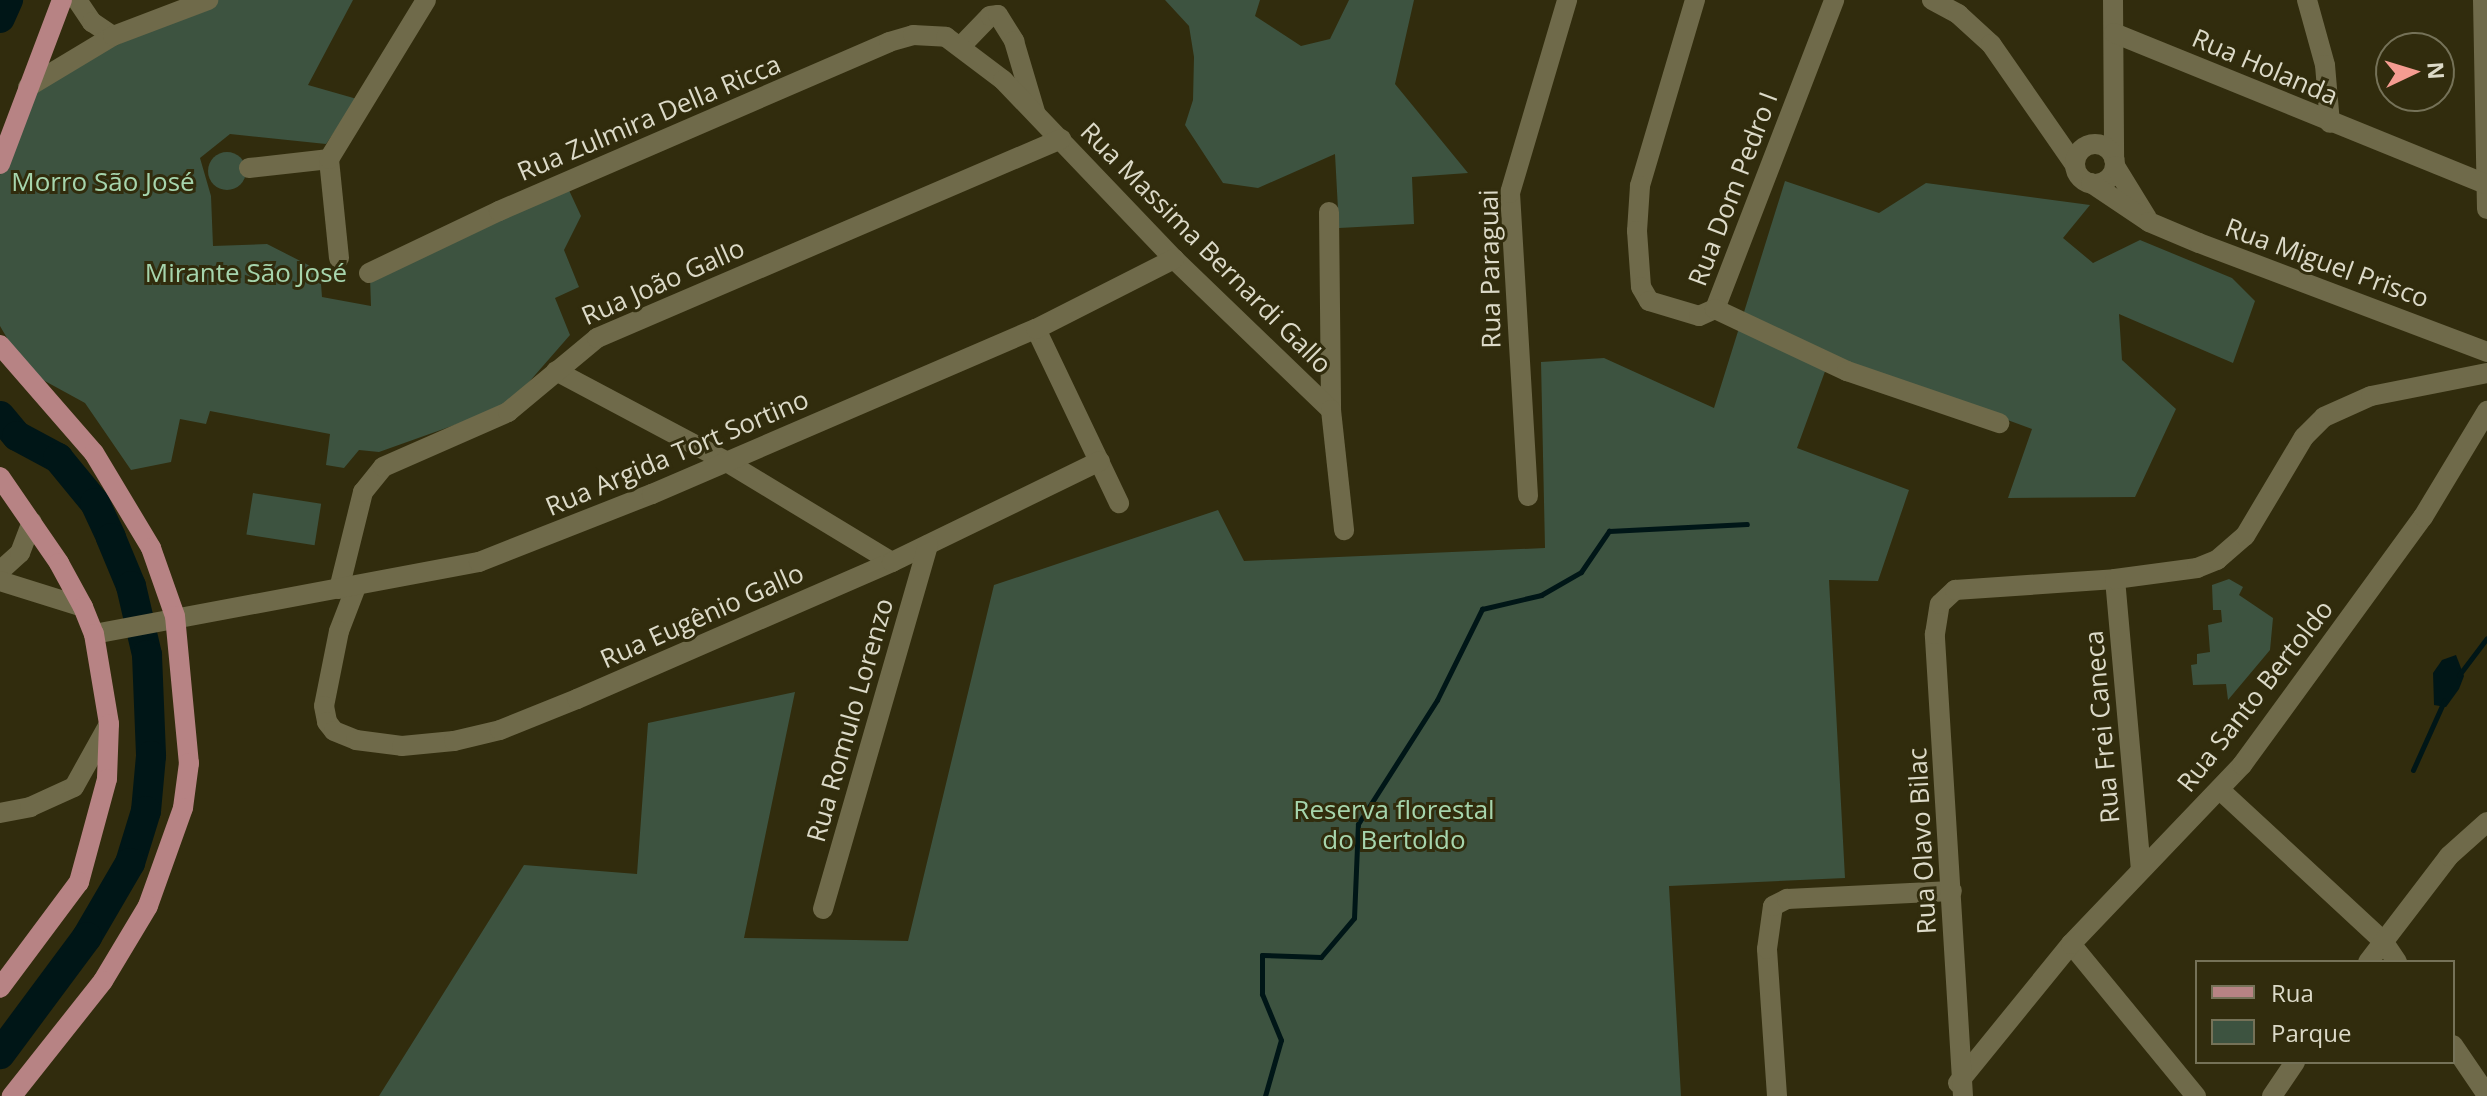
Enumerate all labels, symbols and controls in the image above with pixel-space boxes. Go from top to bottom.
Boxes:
street label: Rua Holanda [2187,22,2343,112]
north arrow [2375,32,2455,112]
street label: Rua Zulmira Della Ricca [513,48,785,188]
text: N [2421,60,2453,80]
street label: Rua Dom Pedro I [1682,88,1784,290]
street label: Rua Massima Bernardi Gallo [1074,116,1338,380]
park label: Morro São José [11,166,195,198]
street label: Rua Paraguai [1473,189,1507,349]
street label: Rua Miguel Prisco [2221,212,2433,314]
street label: Rua João Gallo [577,232,749,332]
park label: Mirante São José [145,257,347,289]
street label: Rua Argida Tort Sortino [541,383,813,523]
street label: Rua Eugênio Gallo [595,557,809,675]
street label: Rua Santo Bertoldo [2171,594,2339,798]
street label: Rua Romulo Lorenzo [800,595,900,845]
street label: Rua Frei Caneca [2078,629,2126,825]
street label: Rua Olavo Bilac [1902,747,1942,935]
park label: Reserva florestal do Bertoldo [1293,794,1495,856]
legend [2195,960,2455,1064]
text: Rua [2271,976,2314,1009]
text: Parque [2271,1016,2351,1049]

